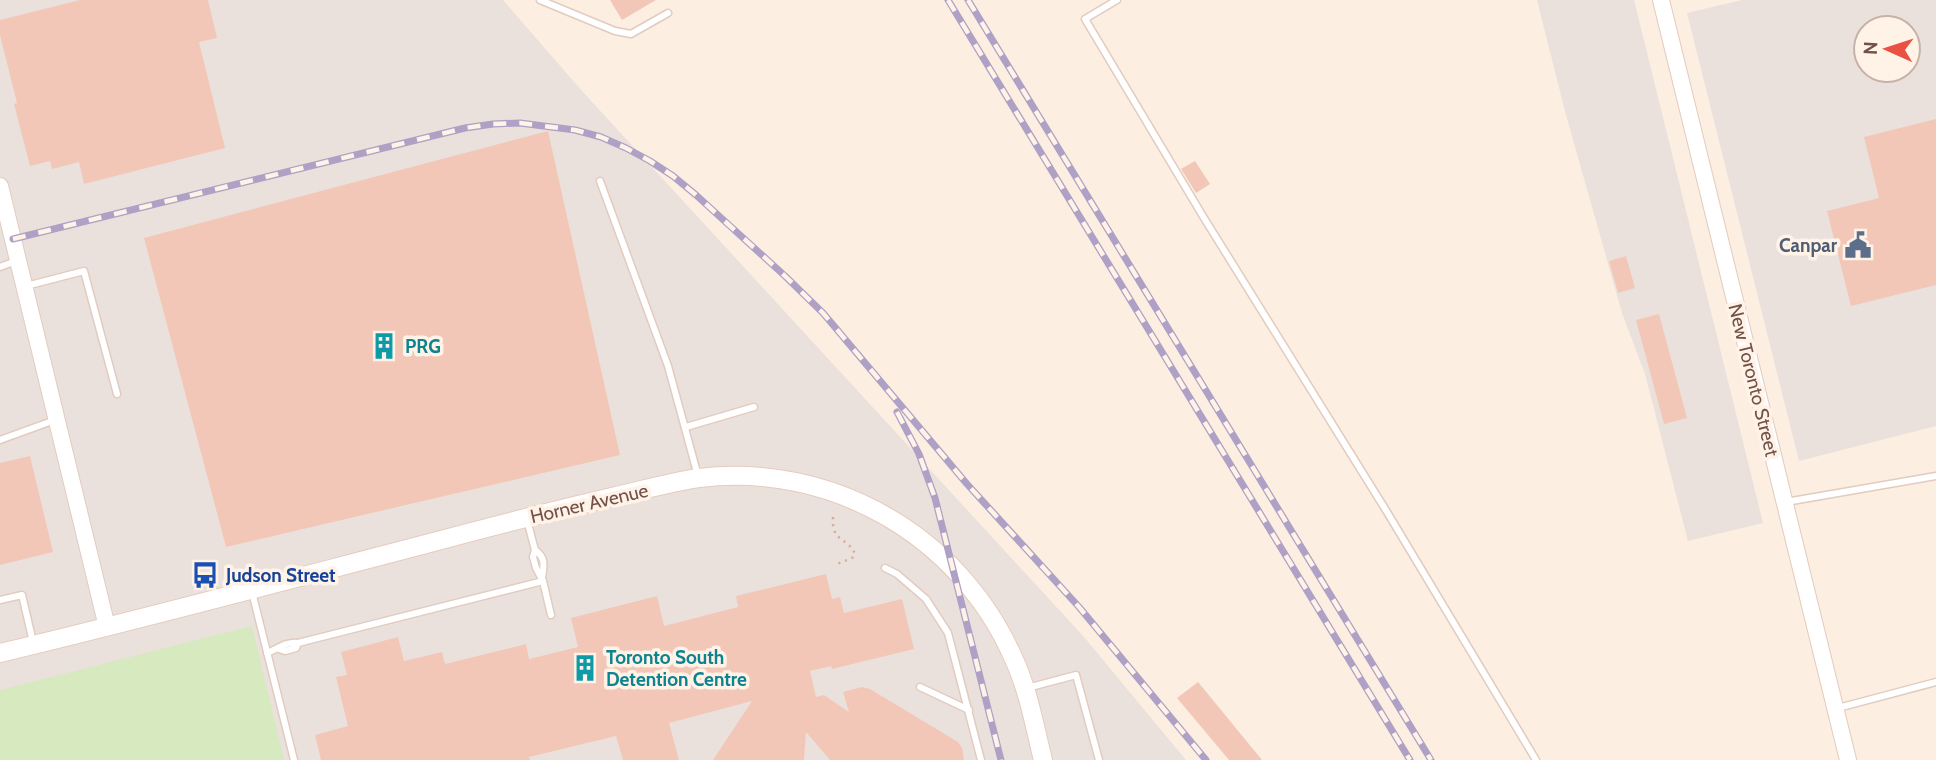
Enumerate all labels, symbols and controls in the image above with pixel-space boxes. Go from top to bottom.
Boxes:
north arrow [1852,14,1922,84]
text: N [1859,41,1882,55]
public building icon: Canpar [1843,230,1873,260]
place label: Canpar [1779,234,1838,257]
street label: New Toronto Street [1723,301,1784,459]
building icon: PRG [369,331,399,361]
place label: PRG [405,335,441,358]
street label: Horner Avenue [528,479,651,528]
bus stop icon: Judson Street [190,560,220,590]
place label: Judson Street [225,564,336,587]
place label: Toronto South Detention Centre [606,646,747,691]
building icon: Toronto South Detention Centre [570,653,600,683]

